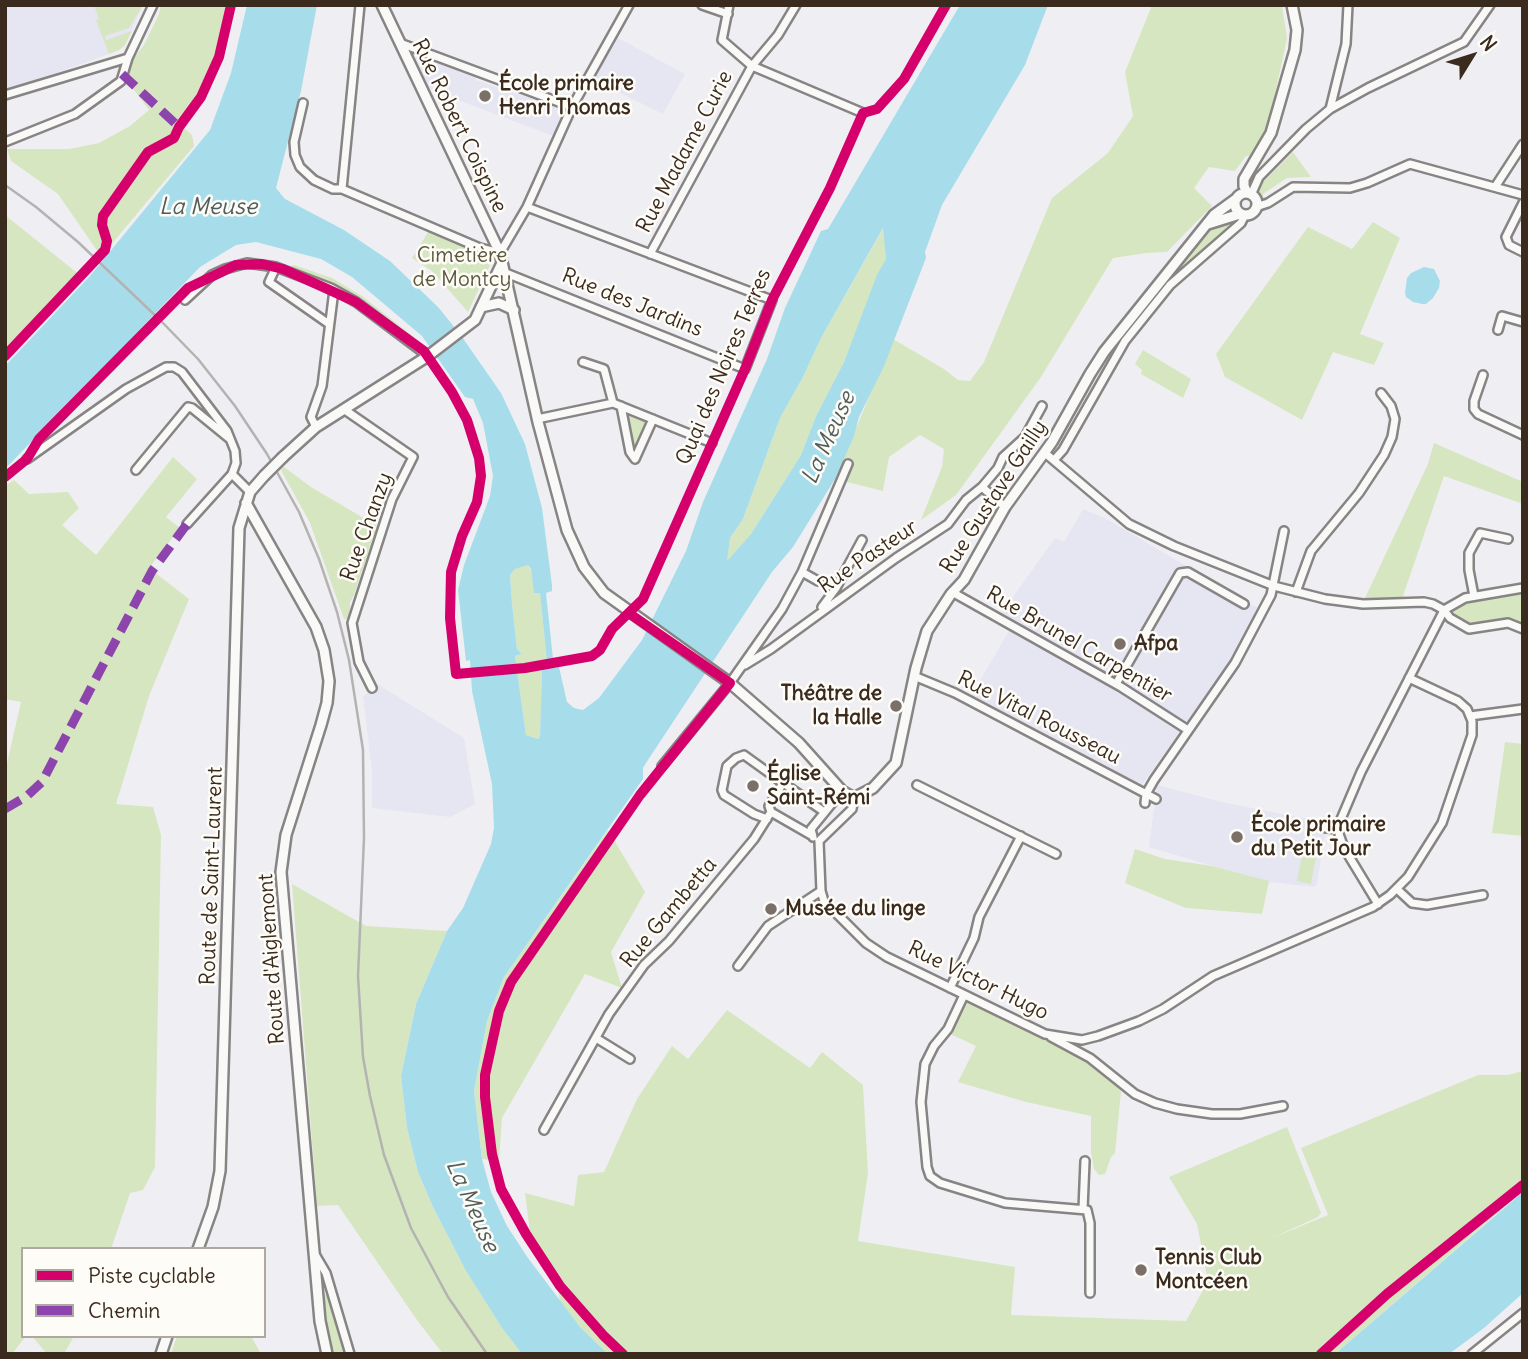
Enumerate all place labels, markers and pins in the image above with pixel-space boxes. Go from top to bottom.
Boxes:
place label: École primaire Henri Thomas [499,71,634,121]
marker: École primaire Henri Thomas [477,88,493,104]
place label: Afpa [1134,631,1178,657]
marker: Afpa [1112,636,1128,652]
place label: Théâtre de la Halle [781,681,882,731]
marker: Théâtre de la Halle [888,698,904,714]
place label: Église Saint-Rémi [767,761,870,811]
marker: Église Saint-Rémi [745,778,761,794]
place label: École primaire du Petit Jour [1251,812,1386,862]
marker: École primaire du Petit Jour [1229,829,1245,845]
place label: Musée du linge [785,896,926,922]
marker: Musée du linge [763,901,779,917]
place label: Tennis Club Montcéen [1155,1245,1262,1295]
marker: Tennis Club Montcéen [1133,1262,1149,1278]

